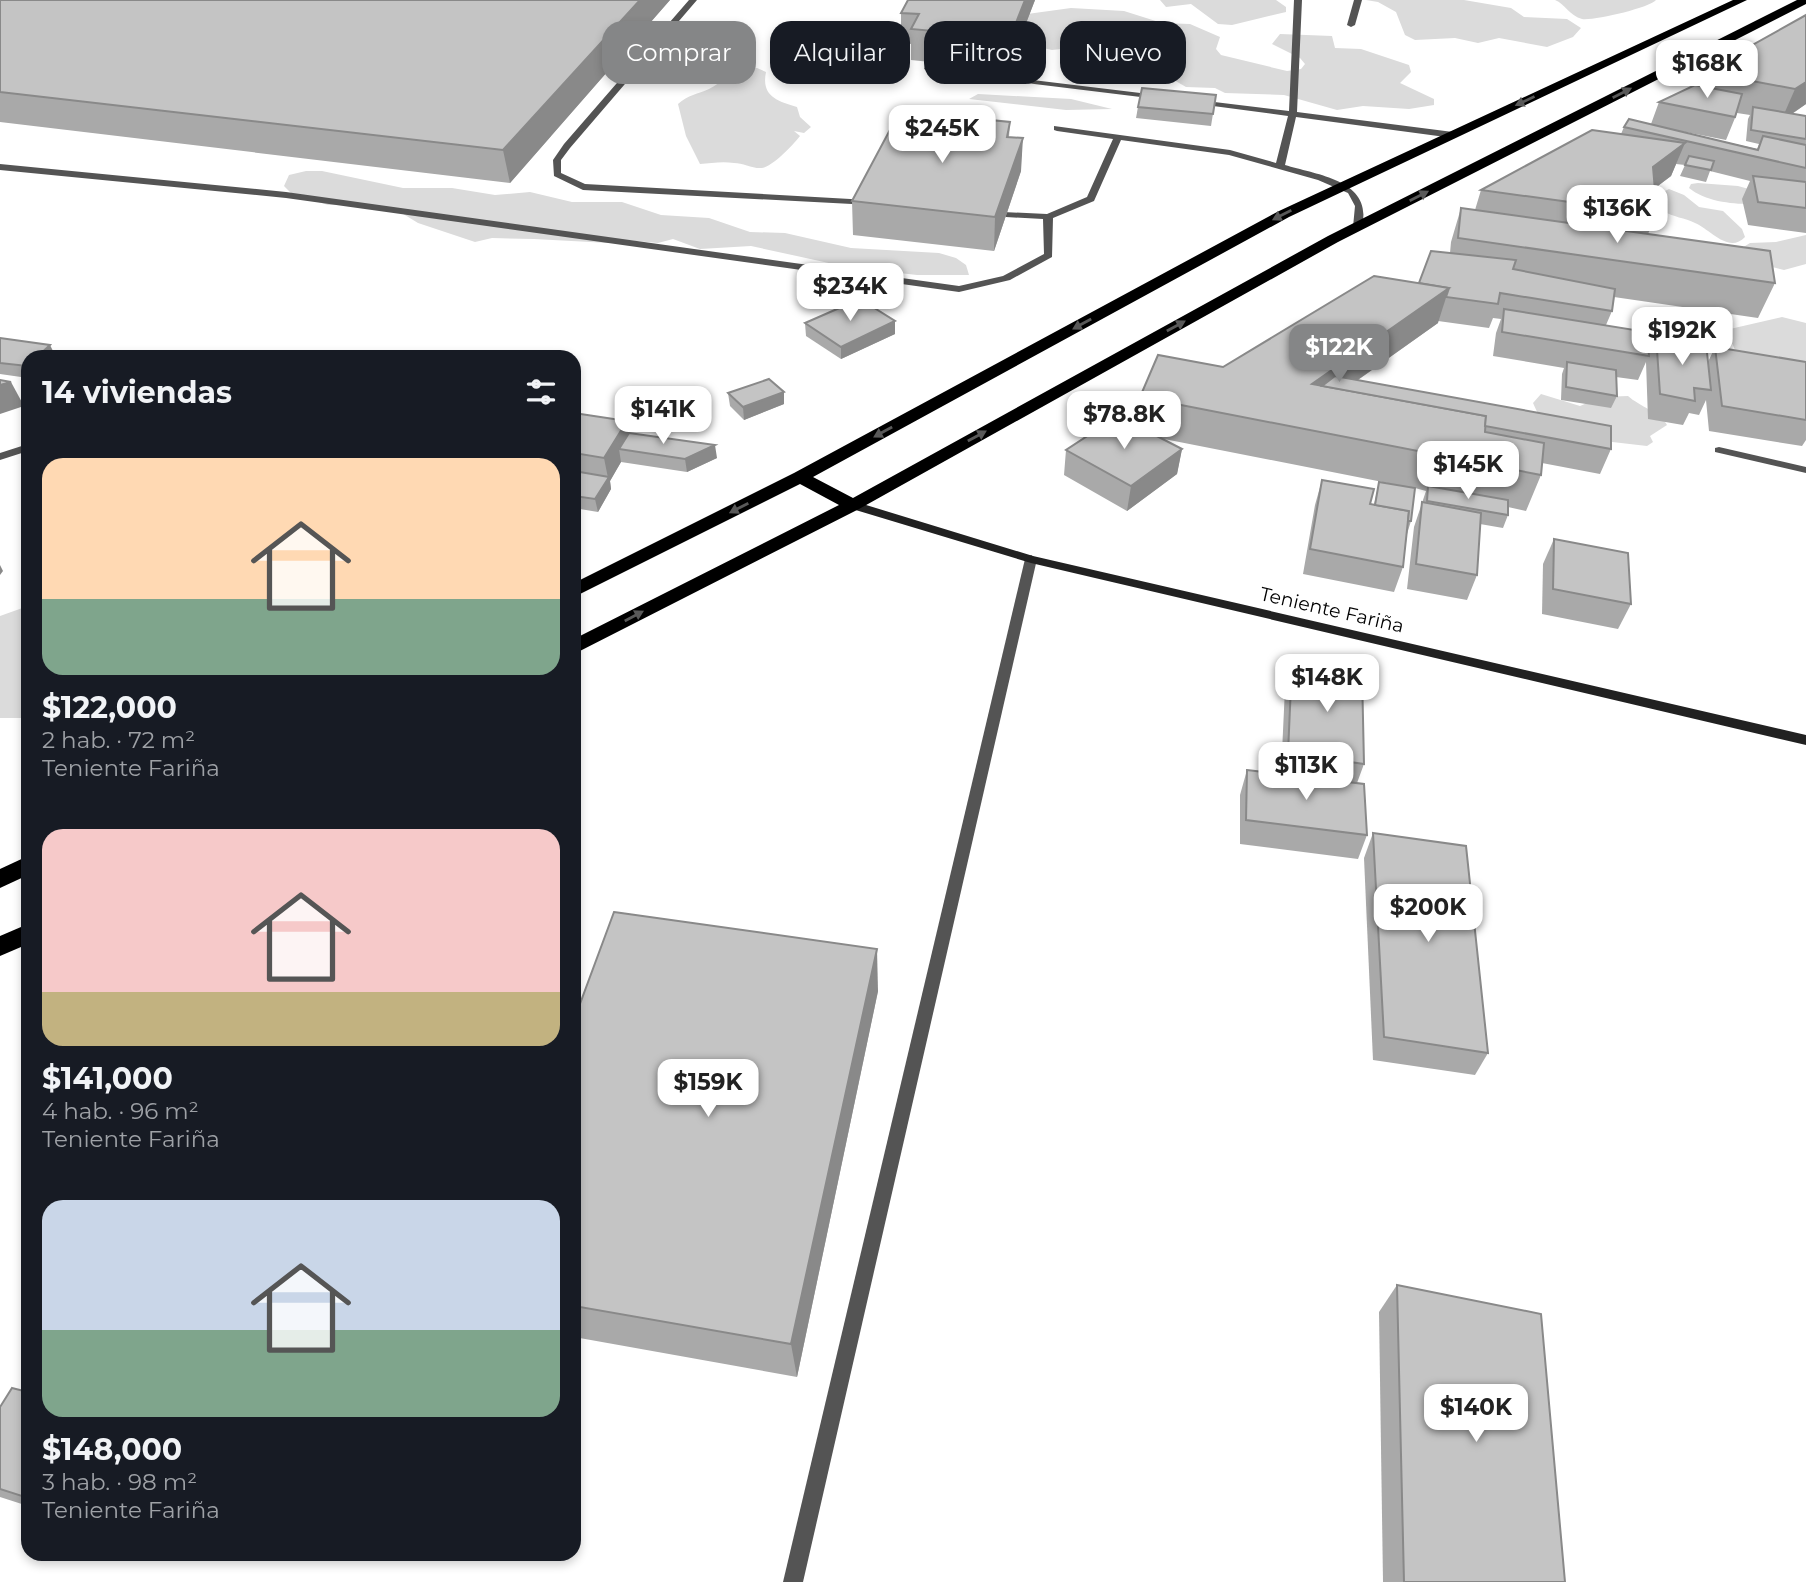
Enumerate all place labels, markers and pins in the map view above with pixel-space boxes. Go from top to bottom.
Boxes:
pin: $168K [1658,41,1756,100]
pin: $245K [893,106,991,165]
pin: $136K [1568,186,1666,245]
pin: $234K [801,264,899,323]
pin: $192K [1633,308,1731,367]
pin: $122K [1290,324,1388,384]
pin: $141K [614,386,712,446]
pin: $78.8K [1067,392,1181,451]
pin: $145K [1419,442,1517,501]
pin: $148K [1278,654,1376,714]
pin: $113K [1257,742,1355,802]
pin: $200K [1379,884,1477,944]
pin: $159K [659,1060,757,1119]
pin: $140K [1427,1384,1525,1444]

